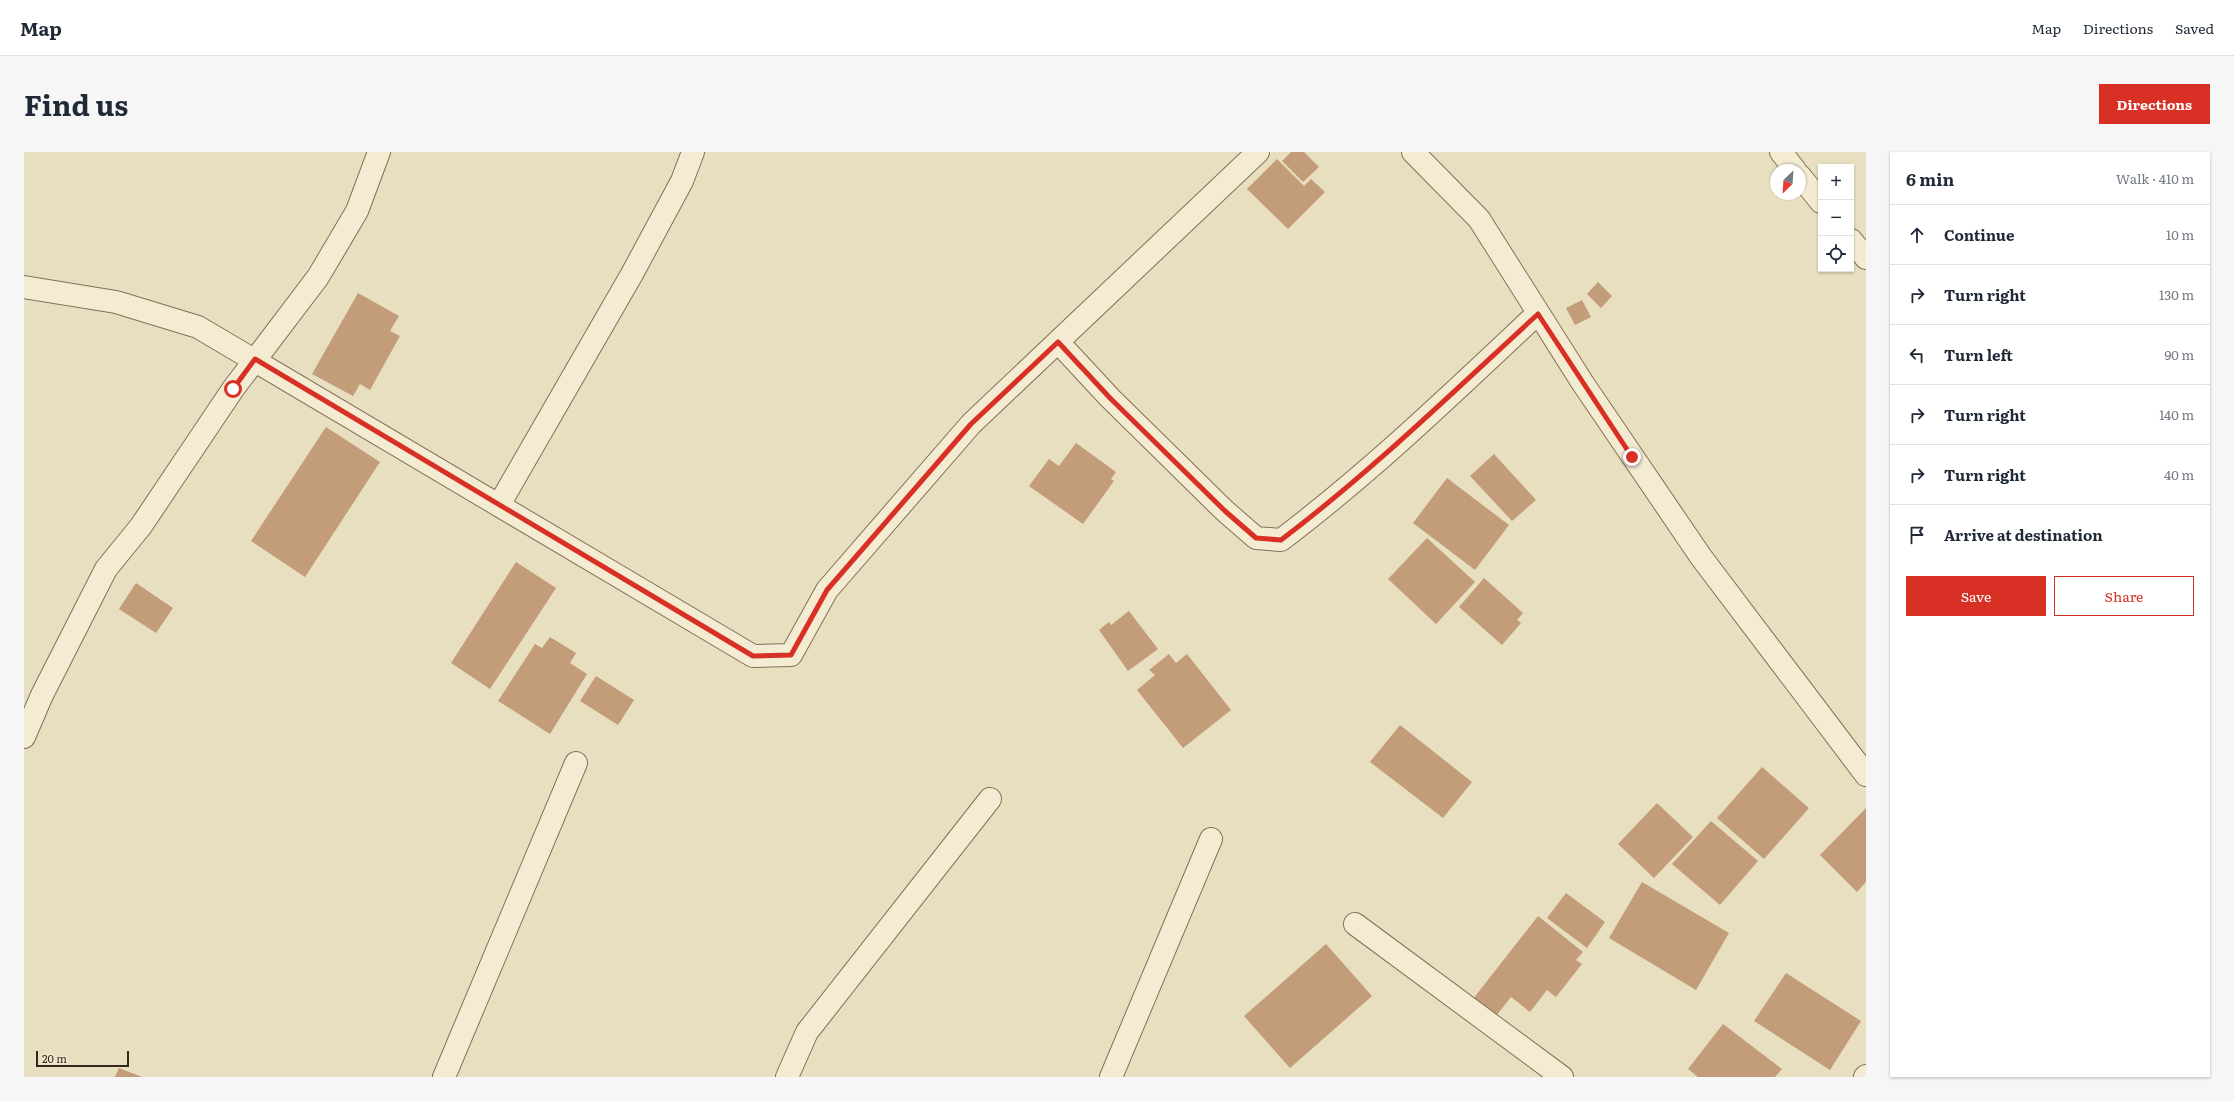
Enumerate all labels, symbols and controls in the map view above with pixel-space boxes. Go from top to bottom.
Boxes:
text: Map [20,14,62,42]
text: Map [2031,18,2061,38]
text: Directions [2083,18,2153,38]
text: Saved [2175,18,2214,38]
text: Find us [24,83,128,125]
button: Directions [2099,84,2210,124]
north arrow [1770,164,1806,200]
map controls [1818,164,1854,272]
button: + [1818,164,1854,200]
text: 6 min [1906,166,1954,191]
text: Walk · 410 m [2116,169,2194,188]
button: − [1818,200,1854,236]
text: Continue [1944,223,2014,246]
icon: ahead [1906,224,1928,246]
text: 10 m [2166,225,2194,244]
button: locate [1818,236,1854,272]
text: Turn right [1944,283,2026,306]
icon: right [1906,284,1928,306]
text: 130 m [2159,285,2194,304]
text: Turn left [1944,343,2013,366]
icon: left [1906,344,1928,366]
text: 90 m [2164,345,2194,364]
route start [224,380,242,398]
text: Turn right [1944,403,2026,426]
icon: right [1906,404,1928,426]
text: 140 m [2159,405,2194,424]
route end [1623,448,1641,466]
text: Turn right [1944,463,2026,486]
icon: right [1906,464,1928,486]
text: 40 m [2164,465,2194,484]
text: Arrive at destination [1944,523,2103,546]
icon: arrive [1906,524,1928,546]
button: Save [1906,576,2046,616]
button: Share [2054,576,2194,616]
scale bar [36,1049,129,1068]
text: 20 m [42,1050,67,1066]

